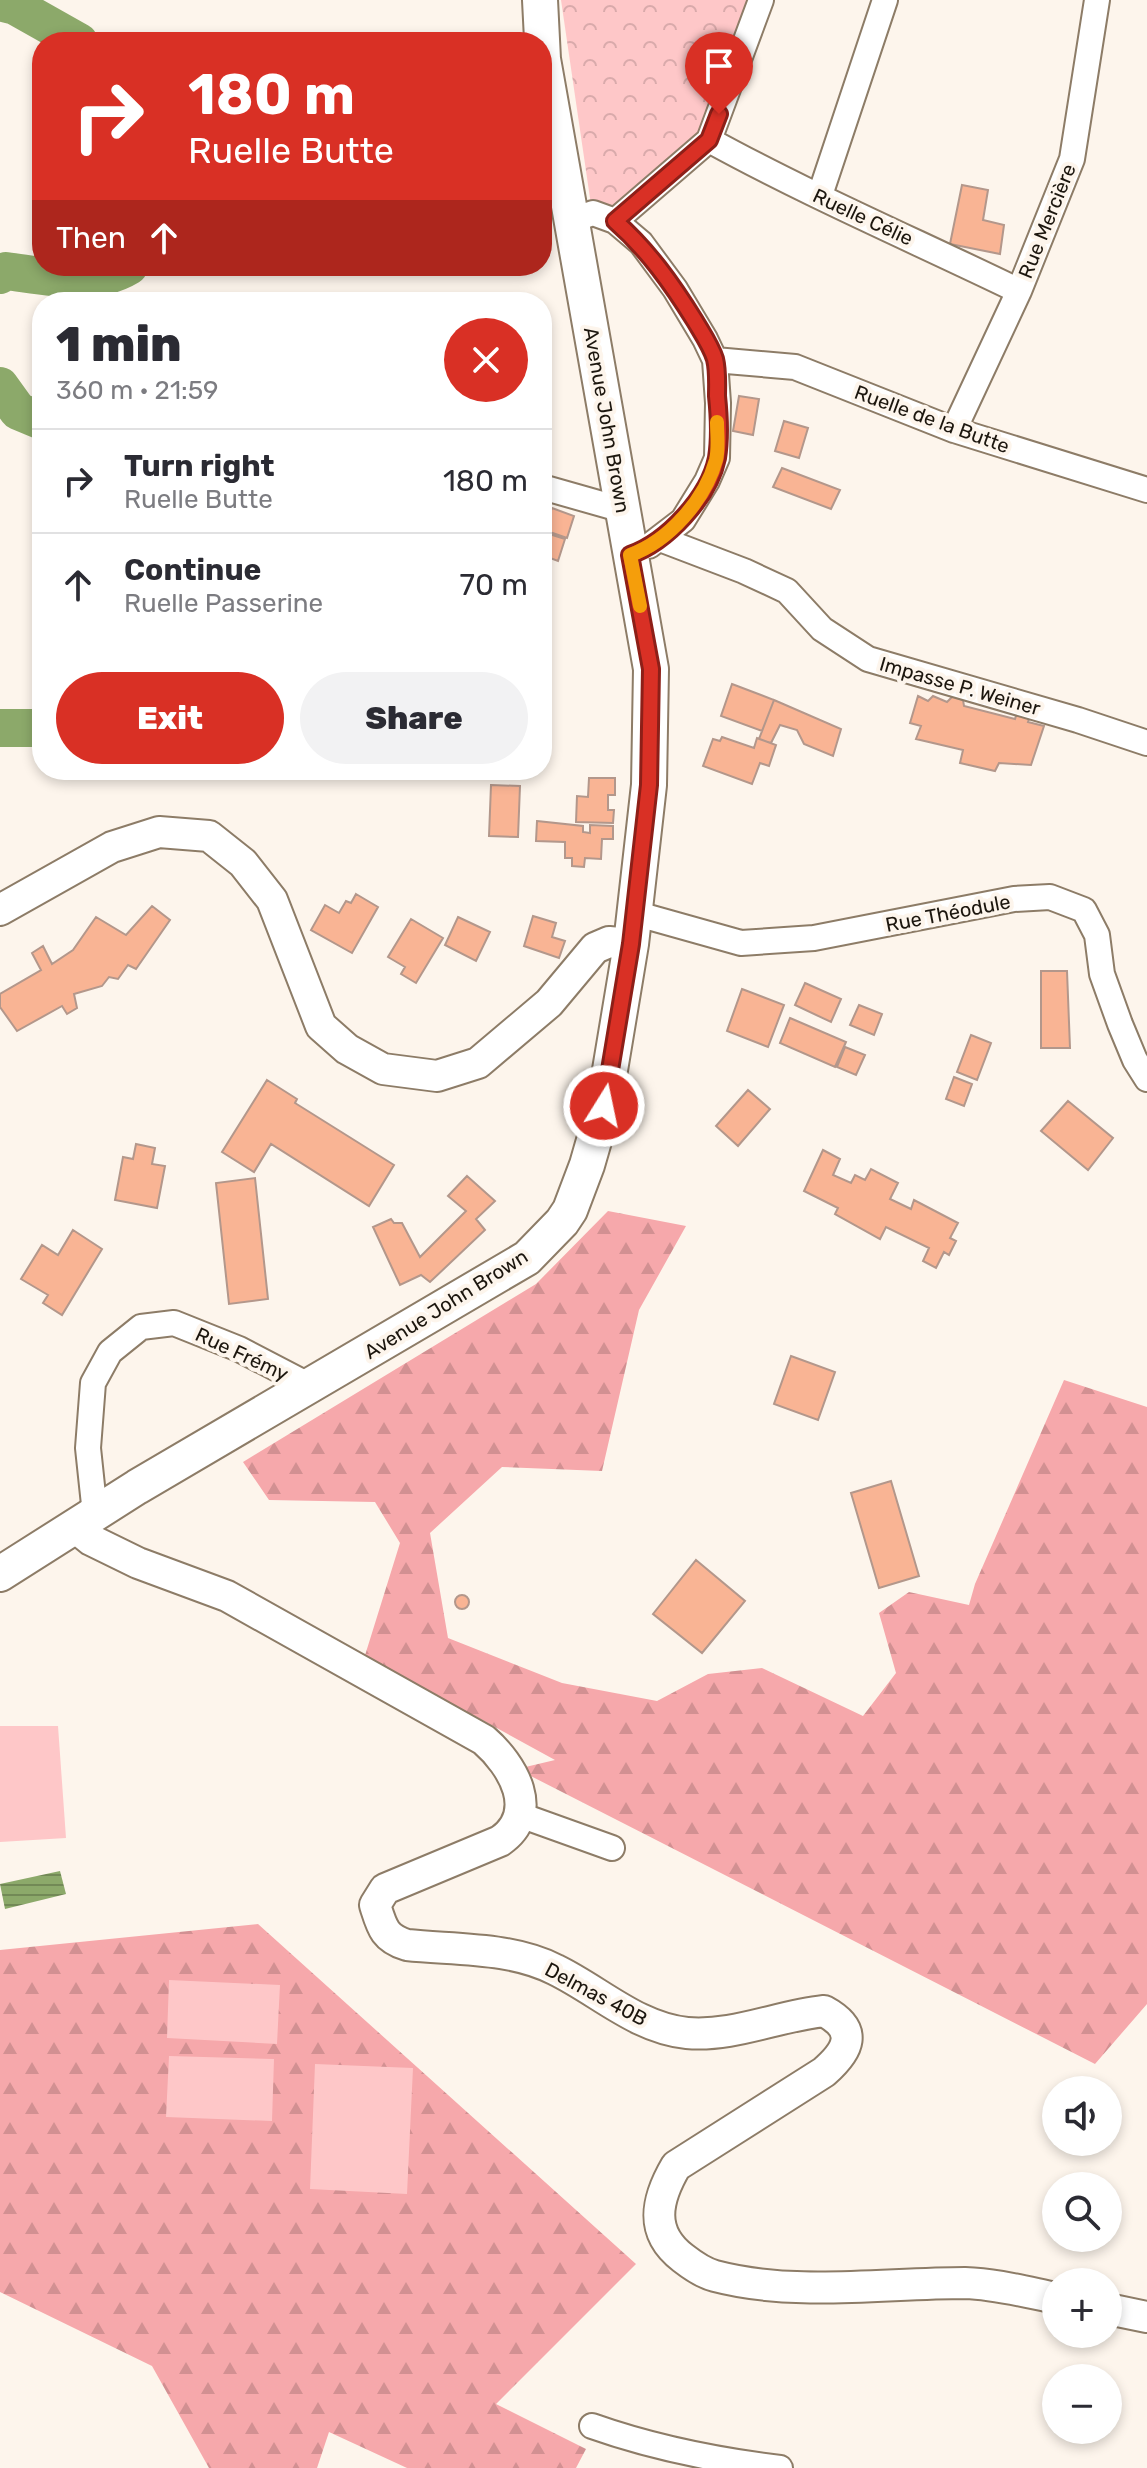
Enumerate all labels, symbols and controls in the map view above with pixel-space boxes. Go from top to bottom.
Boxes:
pin [685,32,753,114]
icon: arrive [697,44,741,88]
text: 180 m [188,62,355,128]
icon: right [56,64,160,168]
text: Ruelle Butte [188,129,394,172]
street label: Rue Mercière [1013,160,1081,282]
street label: Ruelle Célie [809,183,917,251]
icon: ahead [142,216,186,260]
text: Then [56,220,126,256]
text: 1 min [56,316,182,373]
button: close [444,318,528,402]
street label: Avenue John Brown [579,325,635,515]
text: 360 m · 21:59 [56,375,219,406]
street label: Ruelle de la Butte [851,380,1013,458]
text: Turn right [124,448,275,484]
icon: right [56,459,100,503]
text: 180 m [443,463,528,499]
text: Ruelle Butte [124,484,273,515]
text: Continue [124,552,261,588]
icon: ahead [56,563,100,607]
text: 70 m [460,567,528,603]
text: Ruelle Passerine [124,588,323,619]
street label: Impasse P. Weiner [877,652,1044,721]
button: Exit [56,672,284,764]
button: Share [300,672,528,764]
street label: Rue Théodule [883,889,1013,937]
position arrow [562,1064,646,1148]
street label: Avenue John Brown [360,1244,532,1364]
street label: Rue Frémy [192,1322,292,1386]
street label: Delmas 40B [541,1957,651,2031]
map controls [1042,2076,1122,2444]
button: sound [1042,2076,1122,2156]
button: search [1042,2172,1122,2252]
button: + [1042,2268,1122,2348]
button: − [1042,2364,1122,2444]

